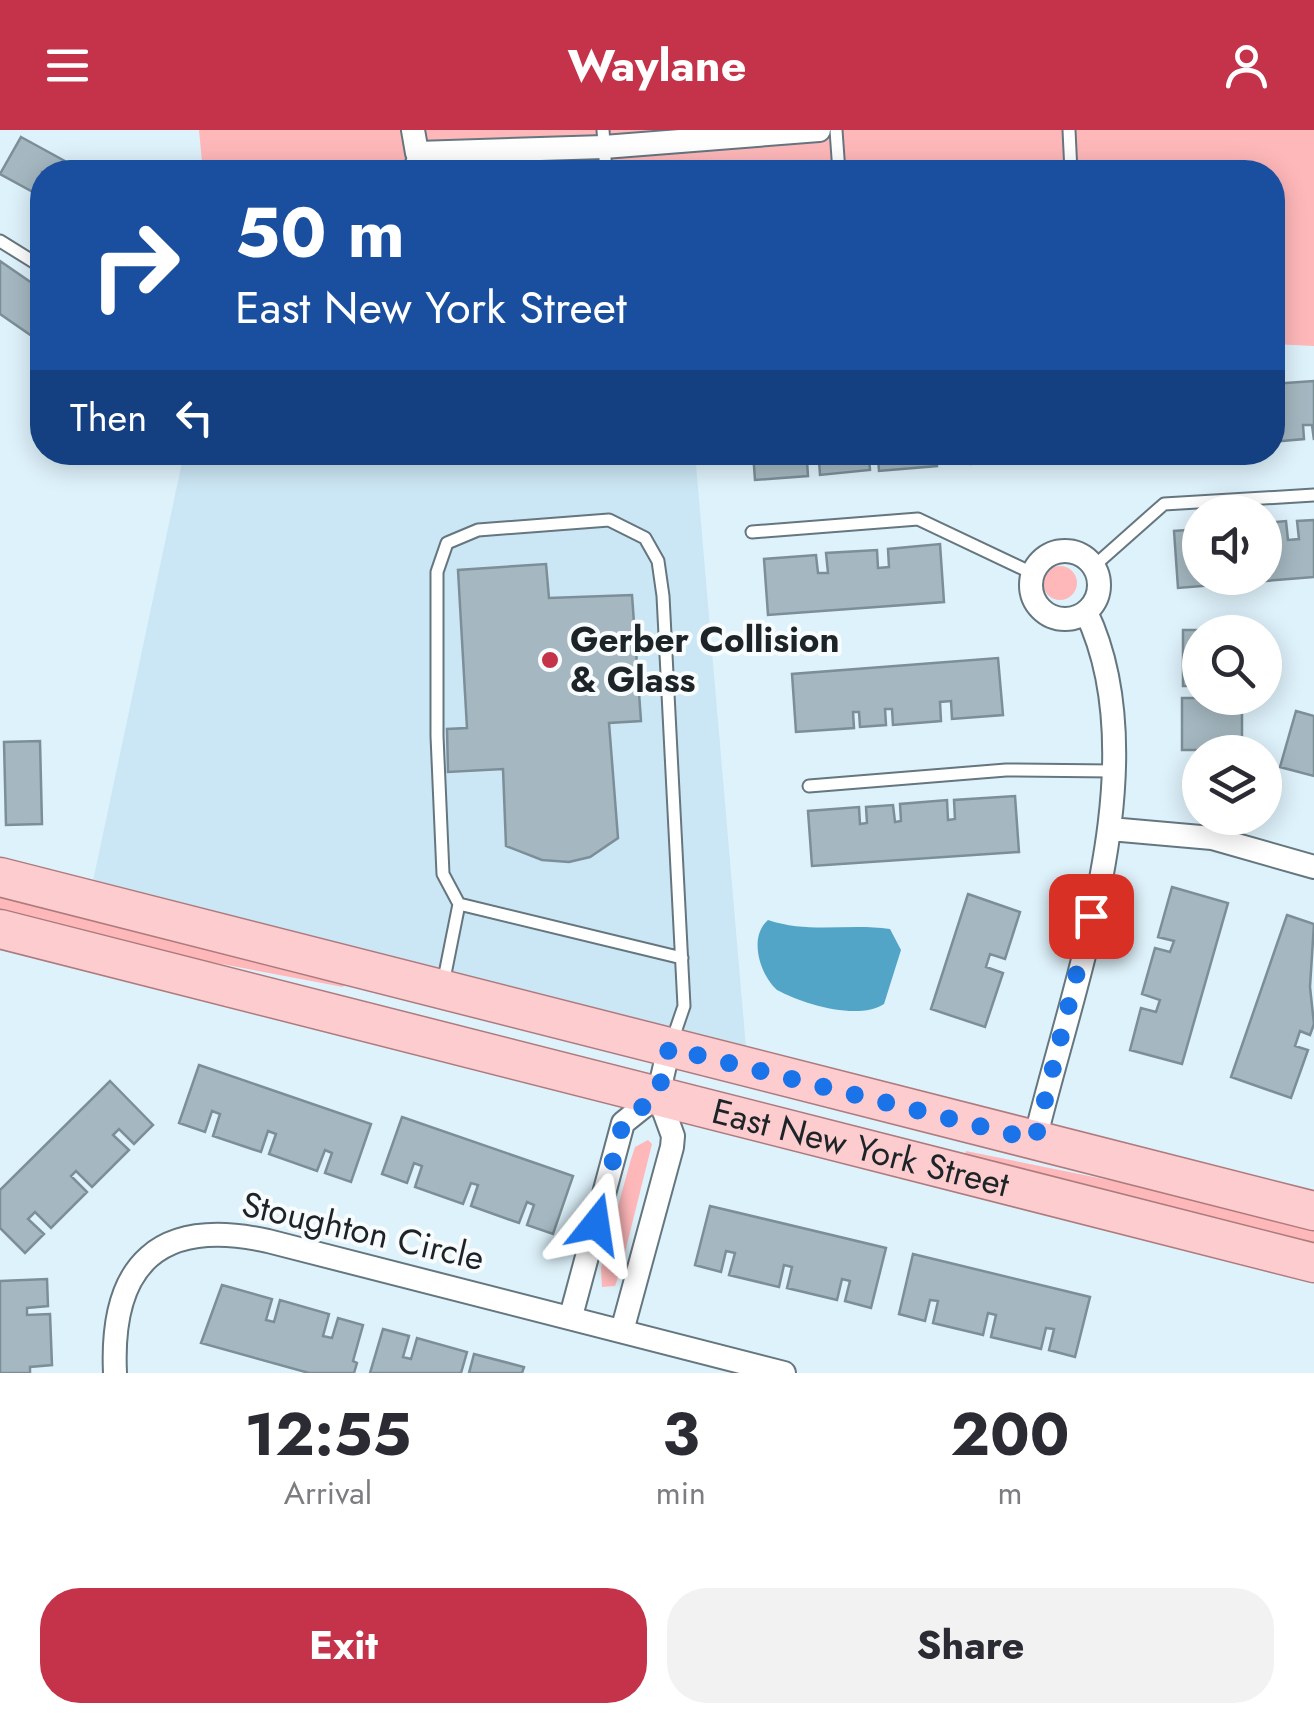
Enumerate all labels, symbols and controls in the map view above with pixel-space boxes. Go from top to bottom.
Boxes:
text: Waylane [568,33,746,98]
icon: menu [40,38,95,93]
icon: person [1219,38,1274,93]
text: 50 m [235,182,405,283]
icon: right [70,200,200,330]
text: East New York Street [235,275,627,340]
text: Then [70,390,147,445]
icon: left [167,390,222,445]
map controls [1182,495,1282,835]
button: sound [1182,495,1282,595]
place label: Gerber Collision & Glass [570,615,840,705]
button: search [1182,615,1282,715]
marker: Gerber Collision & Glass [539,649,561,671]
button: layers [1182,735,1282,835]
pin [1049,874,1134,959]
icon: arrive [1064,889,1119,944]
street label: East New York Street [707,1086,1015,1210]
position arrow [544,1172,648,1276]
street label: Stoughton Circle [237,1179,489,1283]
text: 12:55 [245,1391,411,1478]
text: 3 [662,1391,700,1478]
text: 200 [951,1391,1069,1478]
text: Arrival [284,1470,372,1516]
text: min [656,1470,706,1516]
text: m [997,1470,1022,1516]
button: Exit [40,1588,647,1703]
button: Share [667,1588,1274,1703]

